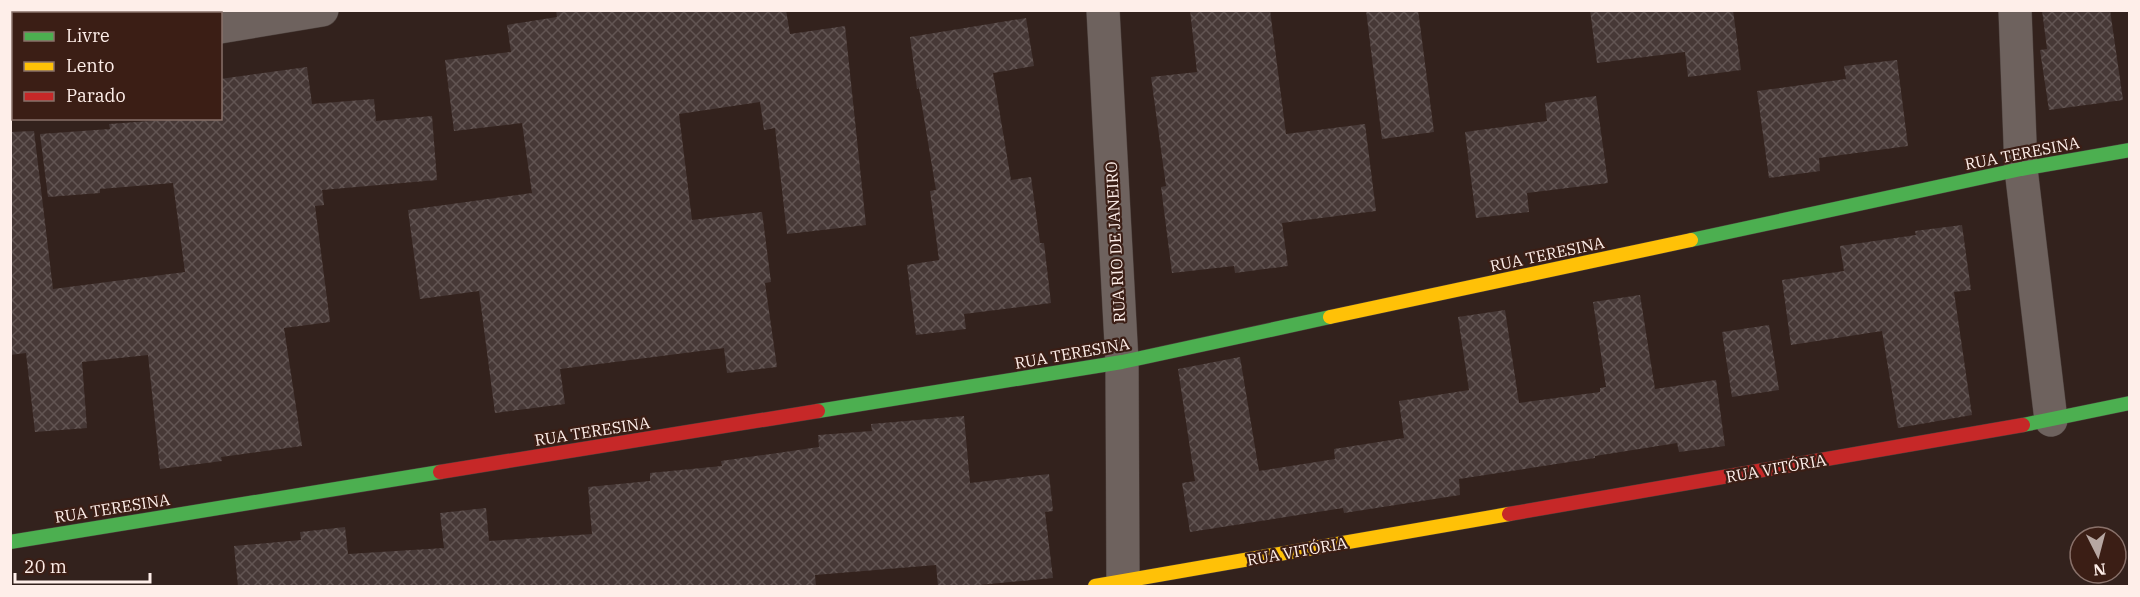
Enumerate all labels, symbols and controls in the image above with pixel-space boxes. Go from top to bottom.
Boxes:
legend [12,12,222,120]
text: Livre [66,24,110,47]
text: Lento [66,54,114,77]
text: Parado [66,84,126,107]
street label: RUA TERESINA [1963,132,2081,174]
street label: RUA RIO DE JANEIRO [1101,161,1129,323]
street label: RUA TERESINA [1488,232,1606,276]
street label: RUA TERESINA [1013,333,1131,373]
street label: RUA TERESINA [533,412,651,450]
street label: RUA VITÓRIA [1724,448,1828,487]
street label: RUA TERESINA [53,489,171,527]
north arrow [2068,525,2128,585]
street label: RUA VITÓRIA [1245,531,1349,570]
scale bar [15,546,150,584]
text: 20 m [24,555,67,578]
text: N [2092,559,2107,581]

